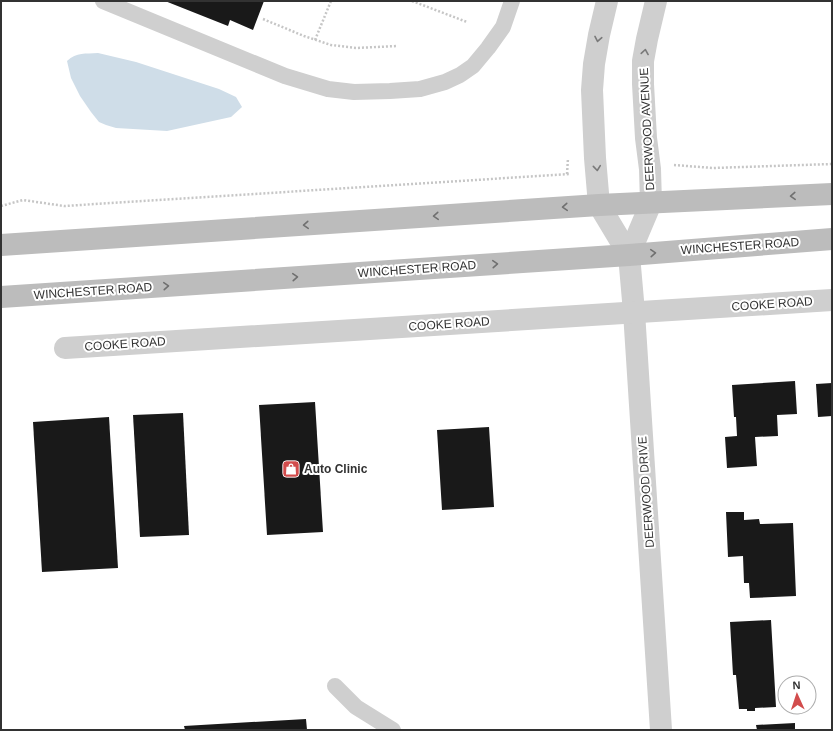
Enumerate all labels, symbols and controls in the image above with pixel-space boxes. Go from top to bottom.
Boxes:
one-way arrow [595,36,603,42]
one-way arrow [640,49,649,56]
street label: DEERWOOD AVENUE [637,67,657,191]
one-way arrow [592,165,601,171]
one-way arrow [790,192,796,201]
one-way arrow [562,203,568,212]
one-way arrow [433,212,439,220]
one-way arrow [303,220,309,229]
street label: WINCHESTER ROAD [680,235,800,257]
one-way arrow [649,248,656,257]
street label: WINCHESTER ROAD [357,258,477,280]
one-way arrow [492,259,498,268]
one-way arrow [292,273,298,282]
street label: WINCHESTER ROAD [33,280,153,302]
one-way arrow [163,281,169,290]
street label: COOKE ROAD [731,294,813,314]
street label: COOKE ROAD [408,314,490,334]
street label: COOKE ROAD [84,334,166,354]
street label: DEERWOOD DRIVE [635,436,657,548]
shop icon: Auto Clinic [281,459,301,479]
place label: Auto Clinic [304,462,368,476]
north arrow [777,675,817,715]
text: N [792,679,801,691]

